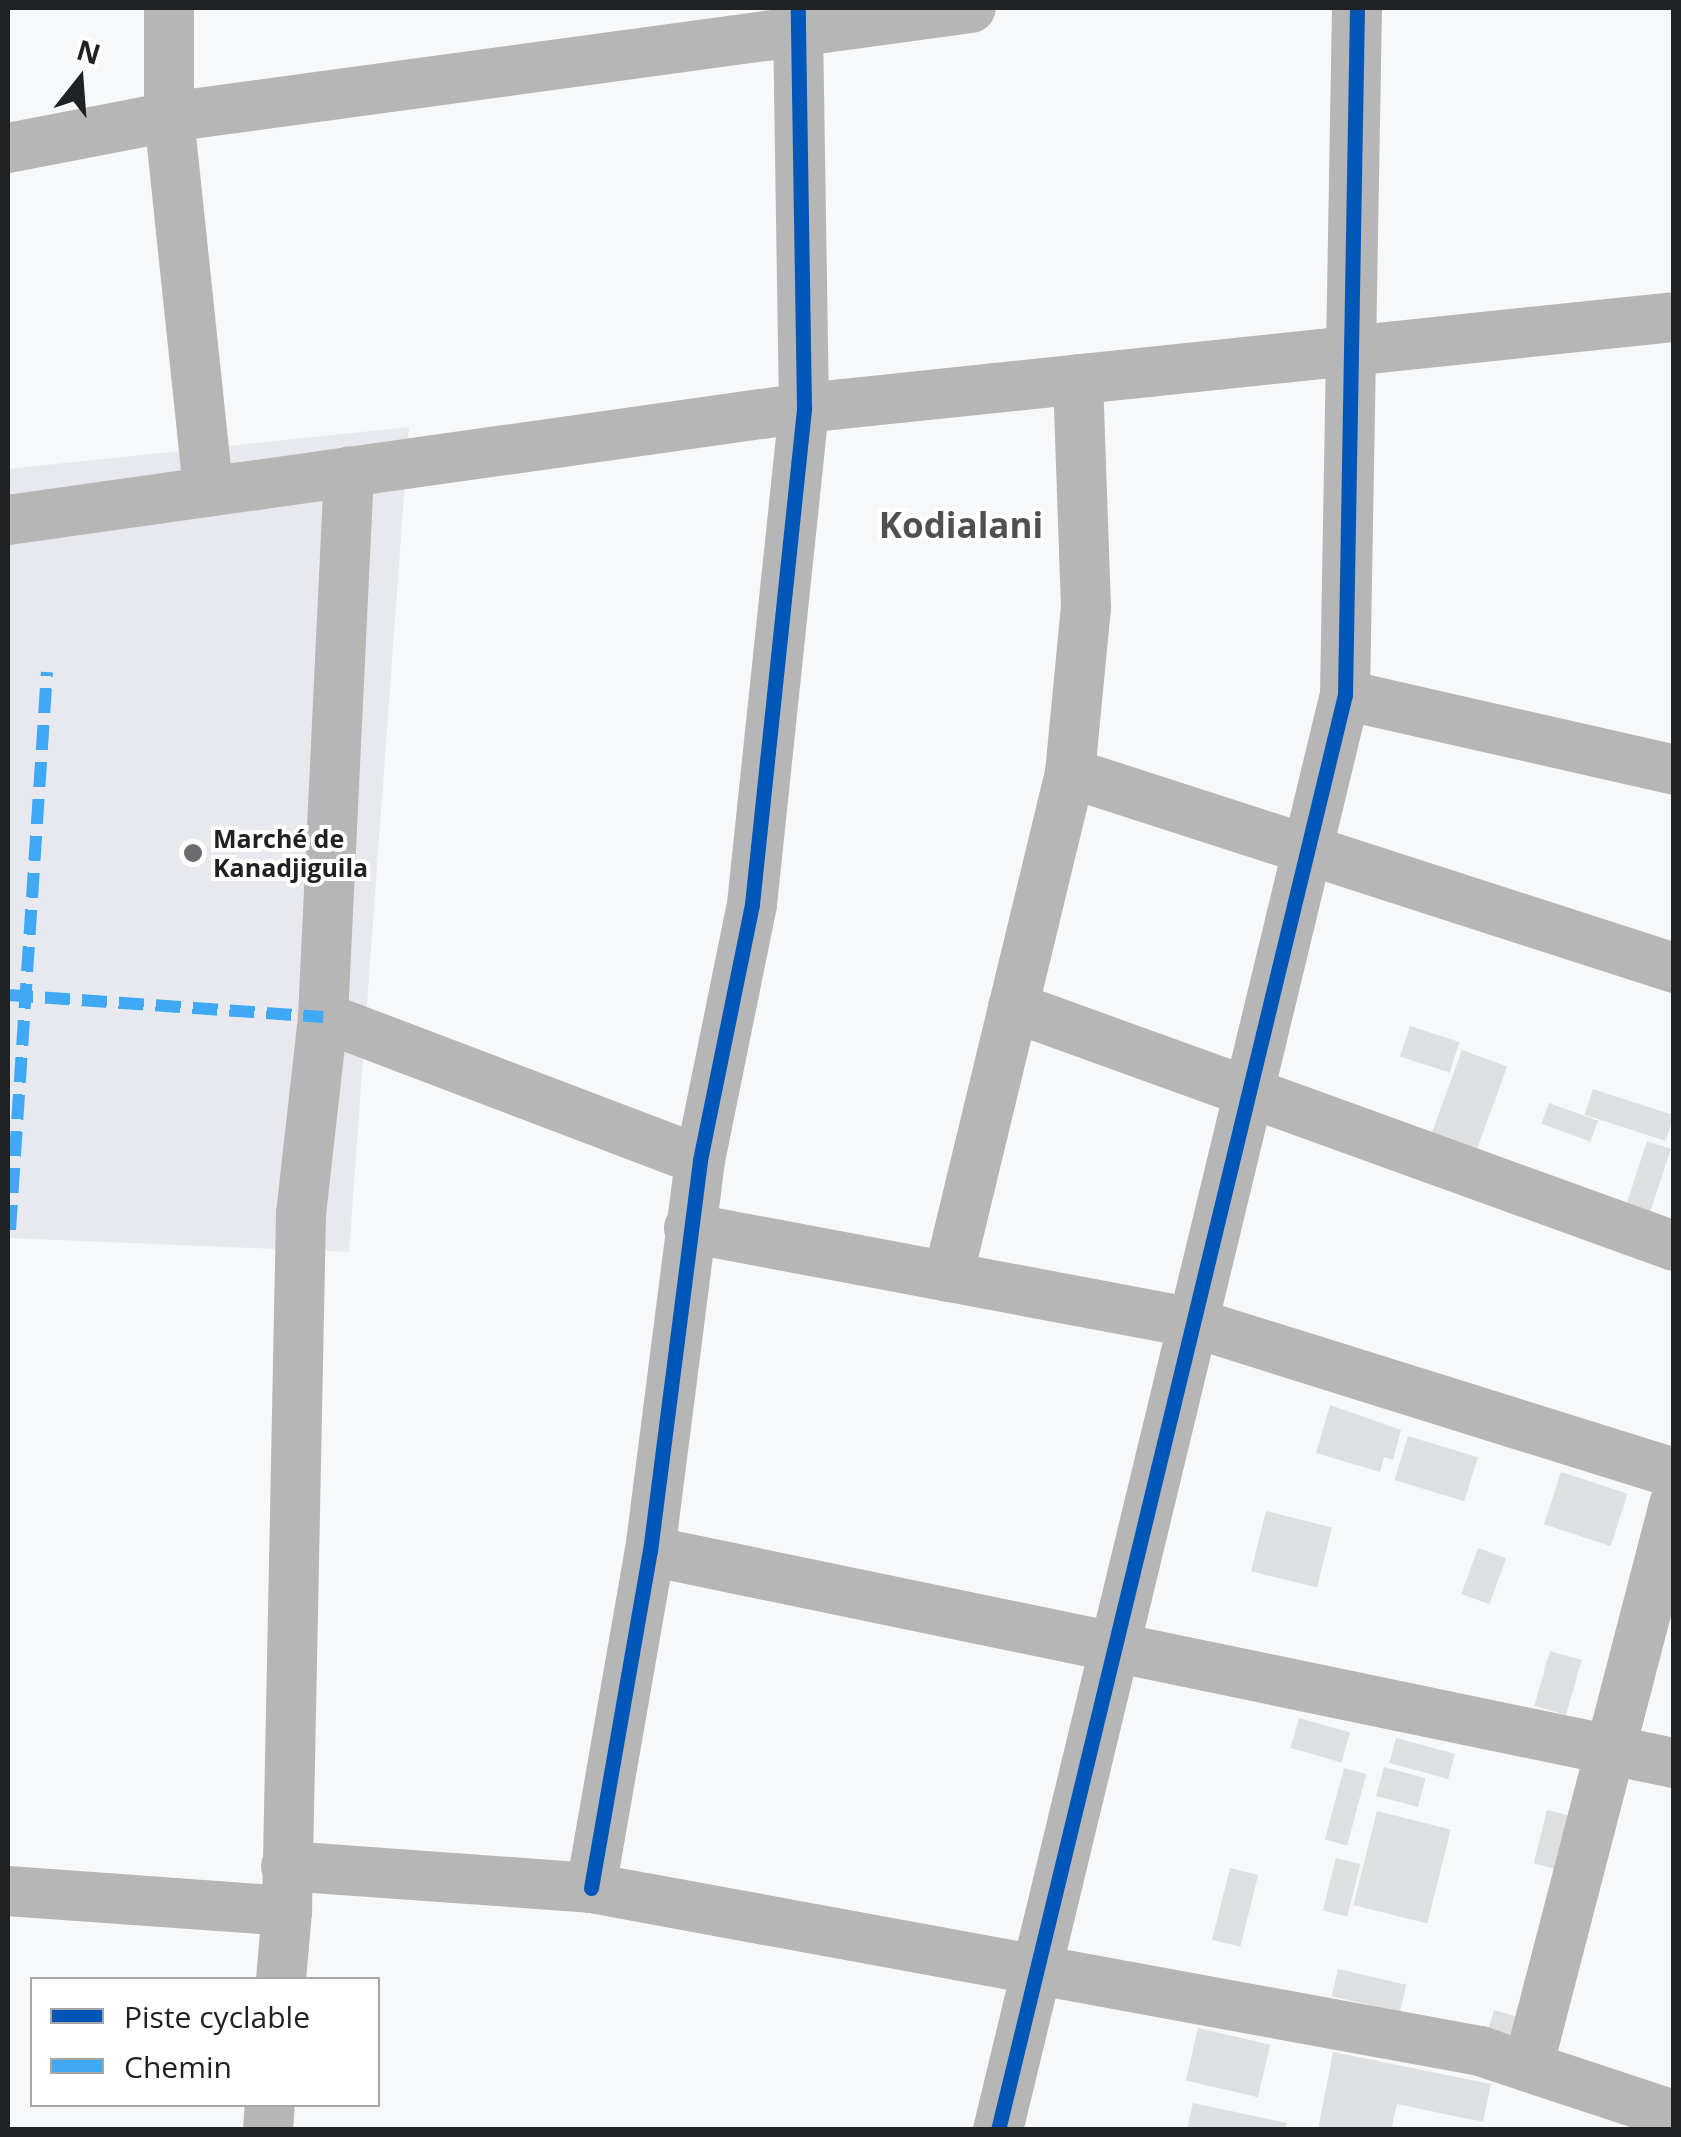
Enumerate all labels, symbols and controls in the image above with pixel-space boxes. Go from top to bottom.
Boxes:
north arrow [30,30,130,130]
text: N [72,30,105,73]
district label: Kodialani [879,504,1043,546]
place label: Marché de Kanadjiguila [213,824,368,883]
marker: Marché de Kanadjiguila [182,842,204,864]
legend [30,1977,380,2107]
text: Piste cyclable [124,1996,310,2037]
text: Chemin [124,2046,232,2087]

